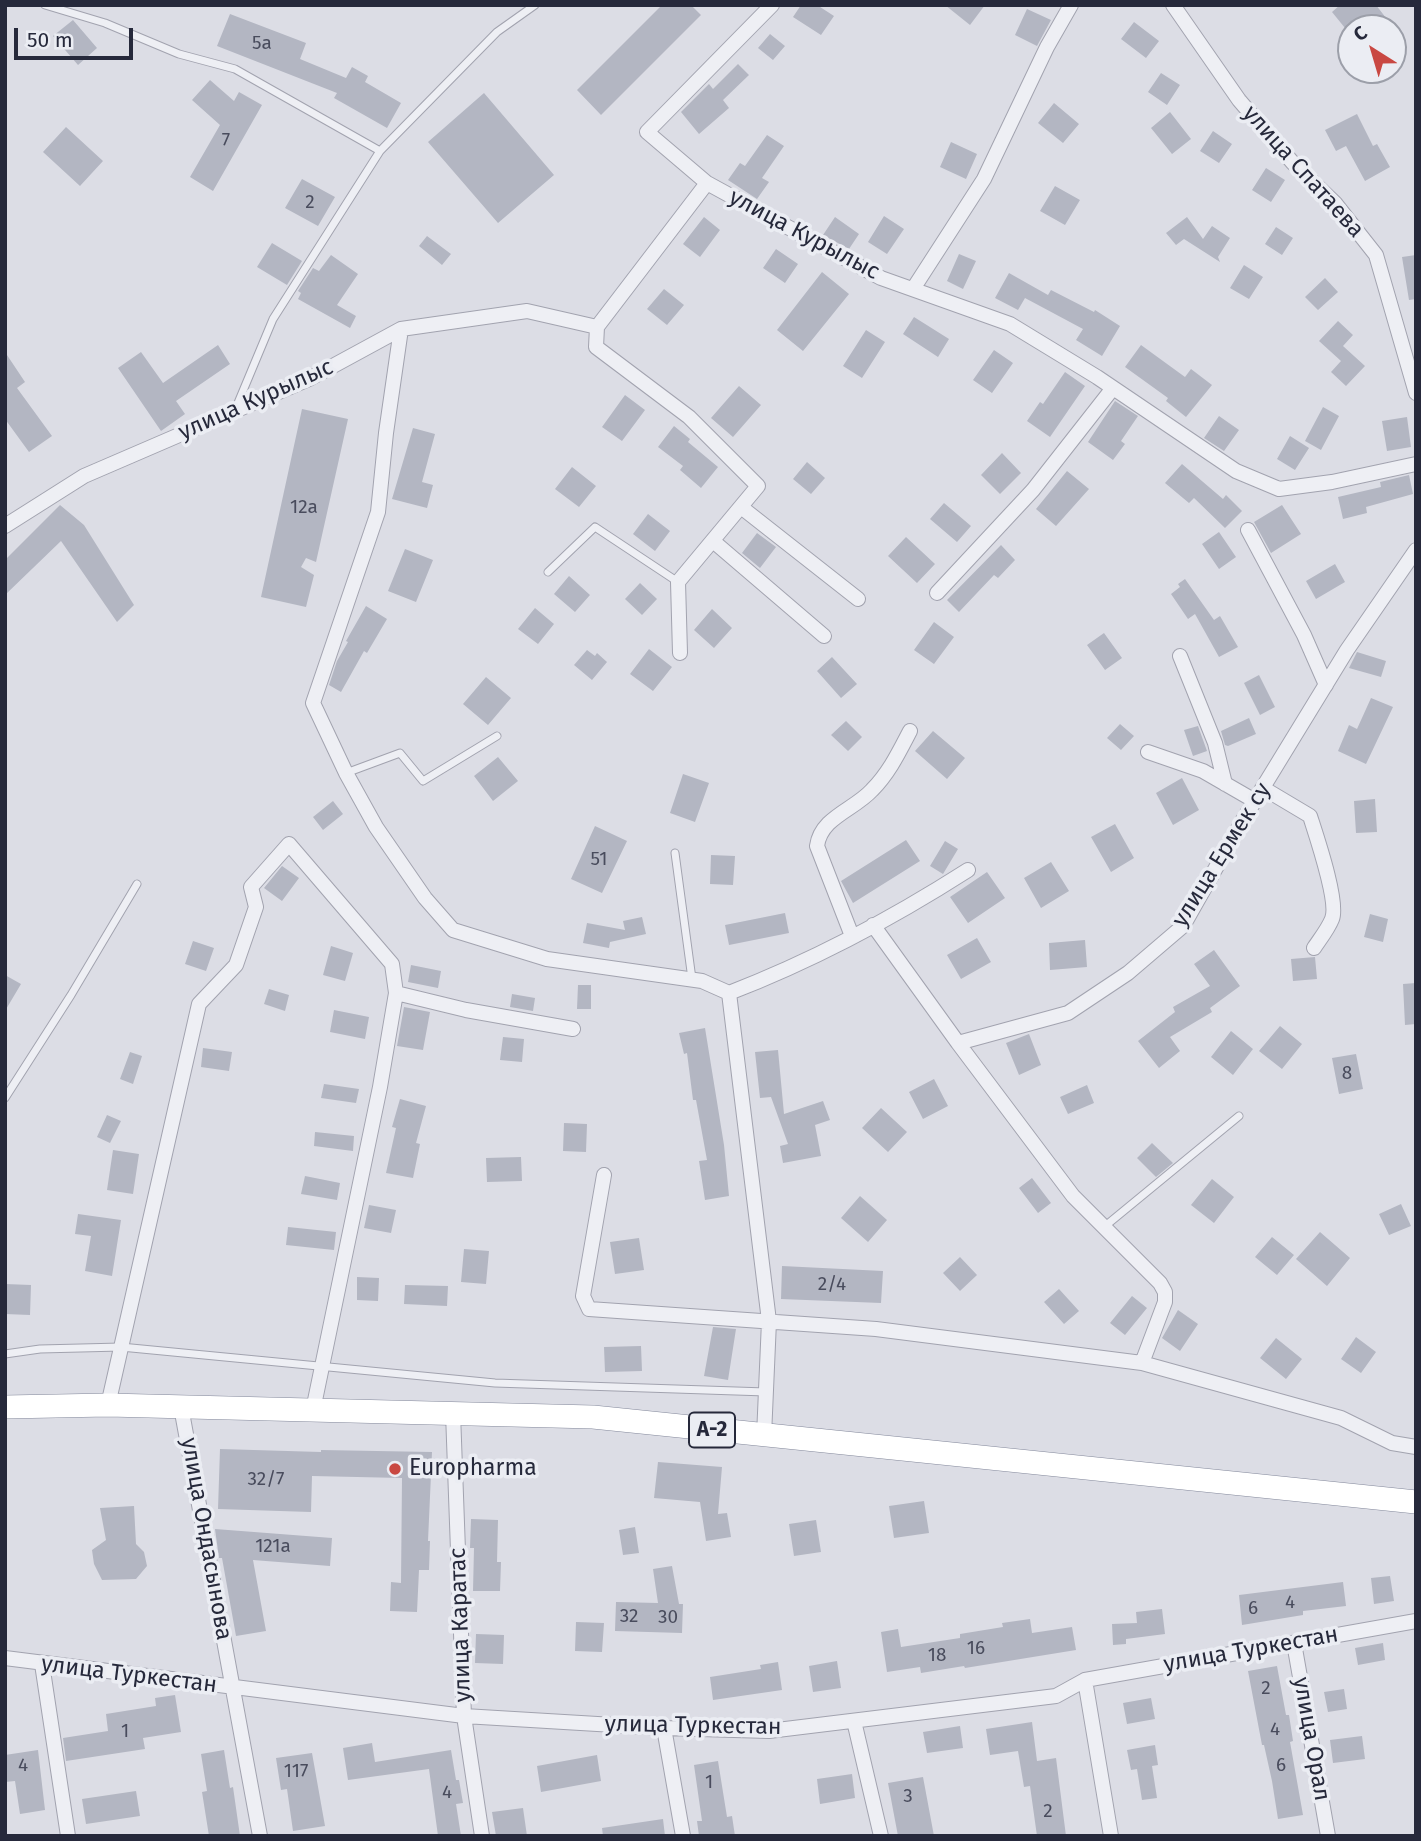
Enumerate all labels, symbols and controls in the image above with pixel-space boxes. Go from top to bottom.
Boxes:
scale bar [18,14,136,58]
north arrow [1337,14,1407,84]
text: С [1349,21,1372,46]
text: 50 m [27,27,73,53]
house number: 5а [252,33,272,55]
street label: улица Спатаева [1237,100,1369,244]
house number: 7 [222,130,230,152]
street label: улица Курылыс [724,184,884,286]
house number: 2 [305,192,315,214]
street label: улица Курылыс [174,354,338,446]
house number: 12а [290,497,318,519]
street label: улица Ермек су [1167,778,1277,932]
house number: 51 [591,849,607,871]
house number: 8 [1342,1063,1352,1085]
house number: 2/4 [818,1274,846,1296]
road number: A-2 [689,1412,735,1448]
street label: улица Ондасынова [175,1436,237,1642]
place label: Europharma [409,1455,537,1483]
marker: Europharma [387,1461,403,1477]
house number: 32/7 [247,1469,285,1491]
house number: 121а [255,1536,291,1558]
street label: улица Каратас [445,1547,477,1703]
house number: 4 [1285,1592,1295,1614]
house number: 6 [1248,1598,1258,1620]
house number: 32 [620,1606,638,1628]
house number: 30 [658,1607,678,1629]
street label: улица Туркестан [1161,1621,1341,1679]
house number: 16 [967,1638,985,1660]
house number: 18 [928,1645,946,1667]
street label: улица Туркестан [39,1651,219,1699]
street label: улица Орал [1287,1675,1335,1803]
house number: 2 [1261,1678,1271,1700]
street label: улица Туркестан [604,1711,782,1741]
house number: 4 [1270,1719,1280,1741]
house number: 1 [121,1721,129,1743]
house number: 4 [18,1755,28,1777]
house number: 6 [1276,1755,1286,1777]
house number: 117 [284,1761,308,1783]
house number: 1 [705,1772,713,1794]
house number: 4 [442,1782,452,1804]
house number: 3 [903,1786,913,1808]
house number: 2 [1043,1801,1053,1823]

